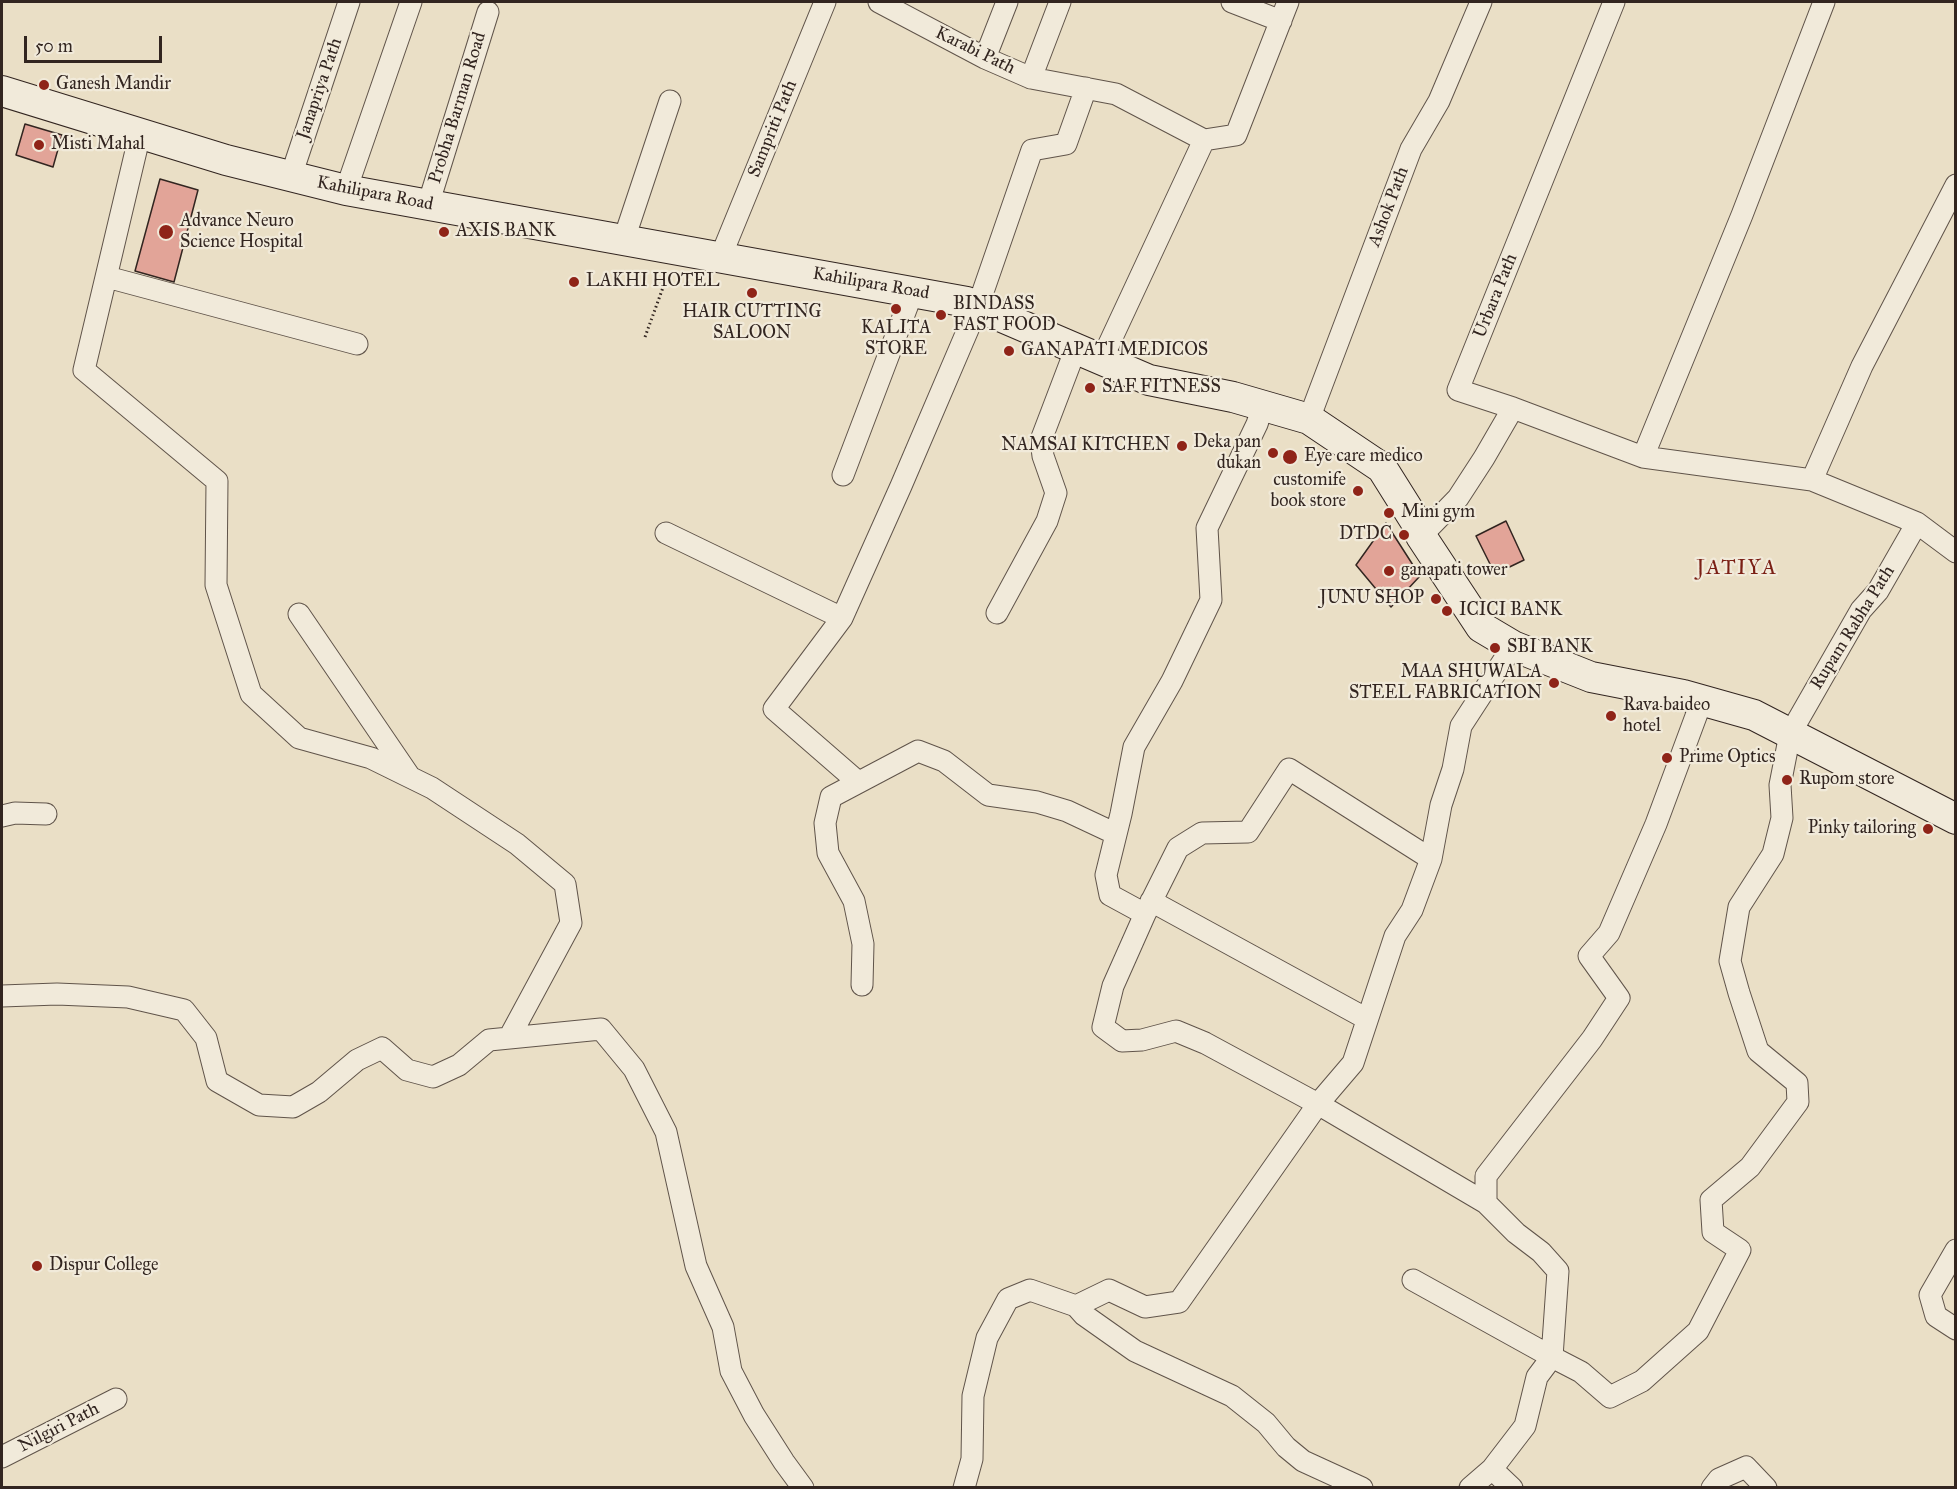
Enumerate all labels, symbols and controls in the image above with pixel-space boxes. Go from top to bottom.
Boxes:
street label: Karabi Path [932,22,1018,80]
scale bar [27,24,165,62]
street label: Probha Barman Road [425,30,491,186]
text: 50 m [35,35,73,57]
street label: Janapriya Path [293,35,347,143]
place label: Ganesh Mandir [56,74,171,96]
street label: Sampriti Path [744,77,802,181]
marker: Ganesh Mandir [37,78,51,92]
place label: Misti Mahal [51,134,145,156]
marker: Misti Mahal [32,138,46,152]
street label: Ashok Path [1364,164,1414,250]
street label: Kahilipara Road [315,172,435,216]
place label: Advance Neuro Science Hospital [180,211,303,254]
place label: AXIS BANK [456,221,556,243]
marker: Advance Neuro Science Hospital [157,223,175,241]
marker: AXIS BANK [437,225,451,239]
street label: Urbara Path [1469,251,1523,341]
street label: Kahilipara Road [811,263,931,305]
place label: LAKHI HOTEL [586,271,719,293]
marker: LAKHI HOTEL [567,275,581,289]
marker: HAIR CUTTING SALOON [745,286,759,300]
place label: BINDASS FAST FOOD [953,294,1056,336]
place label: HAIR CUTTING SALOON [682,302,822,344]
marker: KALITA STORE [889,302,903,316]
marker: BINDASS FAST FOOD [934,308,948,322]
place label: KALITA STORE [861,318,931,360]
place label: GANAPATI MEDICOS [1021,340,1208,362]
marker: GANAPATI MEDICOS [1002,344,1016,358]
place label: SAF FITNESS [1102,377,1221,399]
marker: SAF FITNESS [1083,381,1097,395]
place label: Deka pan dukan [1193,432,1261,474]
place label: NAMSAI KITCHEN [1001,435,1170,457]
marker: NAMSAI KITCHEN [1175,439,1189,453]
marker: Deka pan dukan [1266,446,1280,460]
place label: Eye care medico [1304,446,1423,468]
marker: Eye care medico [1281,448,1299,466]
place label: customife book store [1271,470,1346,512]
marker: customife book store [1351,484,1365,498]
place label: Mini gym [1401,502,1475,524]
marker: Mini gym [1382,506,1396,520]
place label: DTDC [1339,524,1392,546]
marker: DTDC [1397,528,1411,542]
district label: JATIYA [1696,556,1778,582]
place label: ganapati tower [1401,560,1508,582]
street label: Rupam Rabha Path [1806,562,1900,694]
marker: ganapati tower [1382,564,1396,578]
place label: JUNU SHOP [1320,588,1424,610]
marker: JUNU SHOP [1429,592,1443,606]
place label: ICICI BANK [1459,600,1562,622]
marker: ICICI BANK [1440,604,1454,618]
place label: SBI BANK [1507,637,1593,659]
marker: SBI BANK [1488,641,1502,655]
place label: MAA SHUWALA STEEL FABRICATION [1349,662,1542,704]
marker: MAA SHUWALA STEEL FABRICATION [1547,676,1561,690]
place label: Rava baideo hotel [1623,695,1710,738]
marker: Rava baideo hotel [1604,709,1618,723]
place label: Prime Optics [1679,747,1775,769]
marker: Prime Optics [1660,751,1674,765]
place label: Rupom store [1799,769,1894,791]
marker: Rupom store [1780,773,1794,787]
place label: Pinky tailoring [1808,818,1916,840]
marker: Pinky tailoring [1921,822,1935,836]
place label: Dispur College [49,1255,158,1277]
marker: Dispur College [30,1259,44,1273]
street label: Nilgiri Path [15,1398,103,1458]

